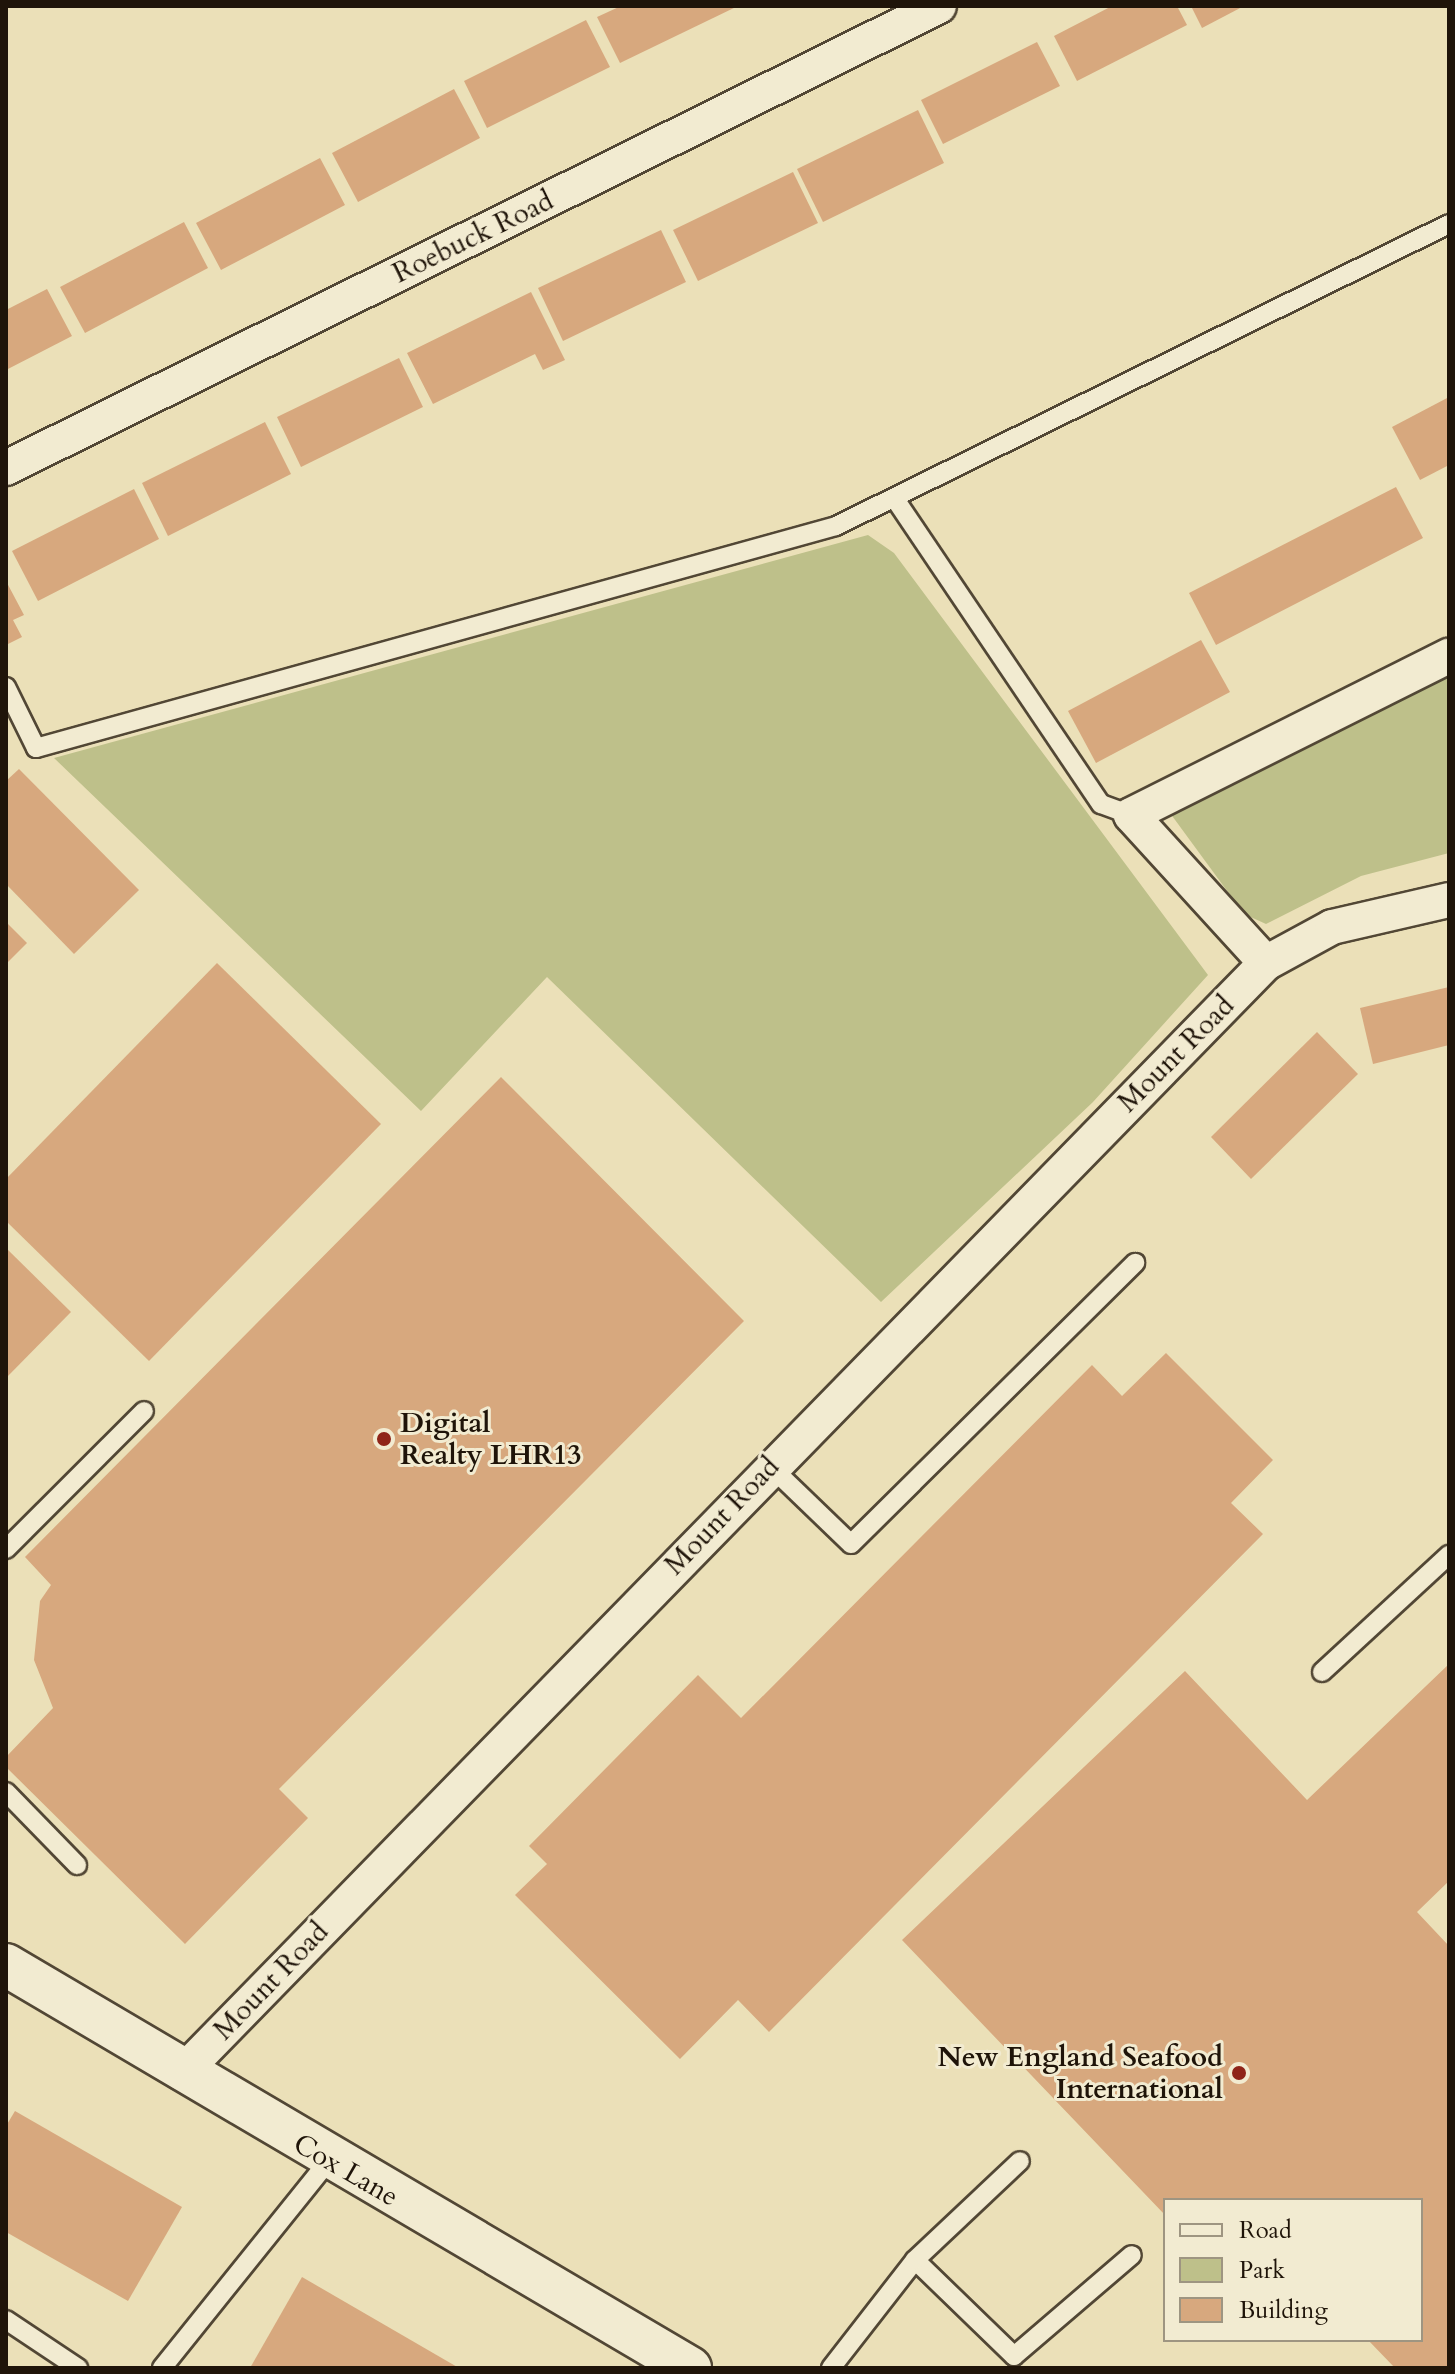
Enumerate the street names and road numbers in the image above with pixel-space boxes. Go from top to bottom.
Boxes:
street label: Roebuck Road [387,184,559,290]
street label: Mount Road [1111,989,1241,1119]
street label: Mount Road [658,1450,786,1582]
street label: Mount Road [207,1915,335,2047]
street label: Cox Lane [288,2127,404,2213]

